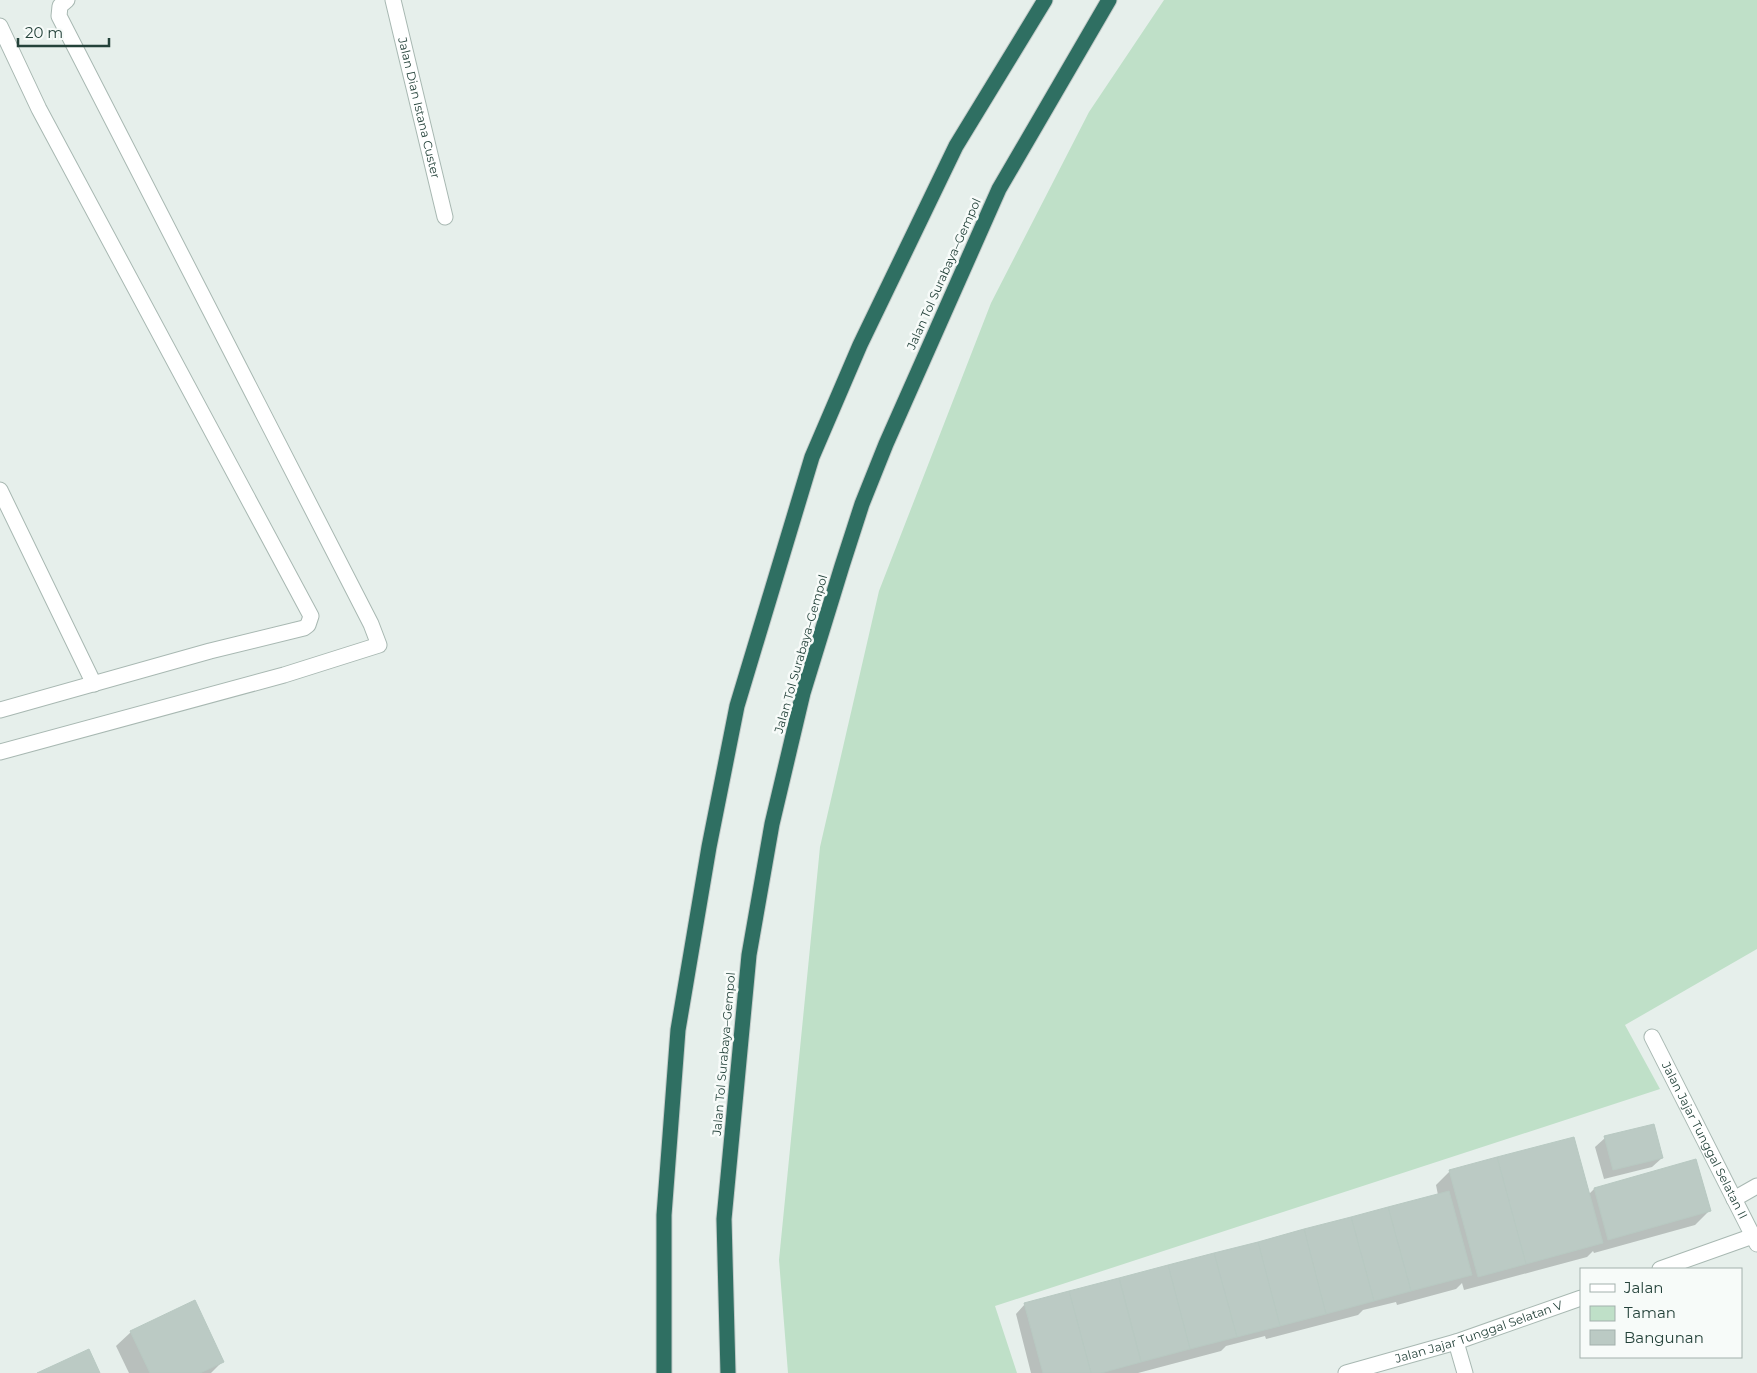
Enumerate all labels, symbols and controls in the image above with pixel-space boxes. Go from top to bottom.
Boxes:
scale bar [18,15,109,47]
text: 20 m [25,23,63,42]
street label: Jalan Dian Istana Custer [395,35,444,180]
street label: Jalan Tol Surabaya–Gempol [903,196,984,353]
street label: Jalan Tol Surabaya–Gempol [770,573,830,736]
street label: Jalan Tol Surabaya–Gempol [709,972,738,1137]
street label: Jalan Jajar Tunggal Selatan II [1658,1058,1751,1221]
legend [1580,1268,1742,1358]
text: Jalan [1623,1278,1663,1297]
street label: Jalan Jajar Tunggal Selatan V [1392,1297,1565,1366]
text: Taman [1624,1303,1676,1322]
text: Bangunan [1624,1328,1704,1347]

